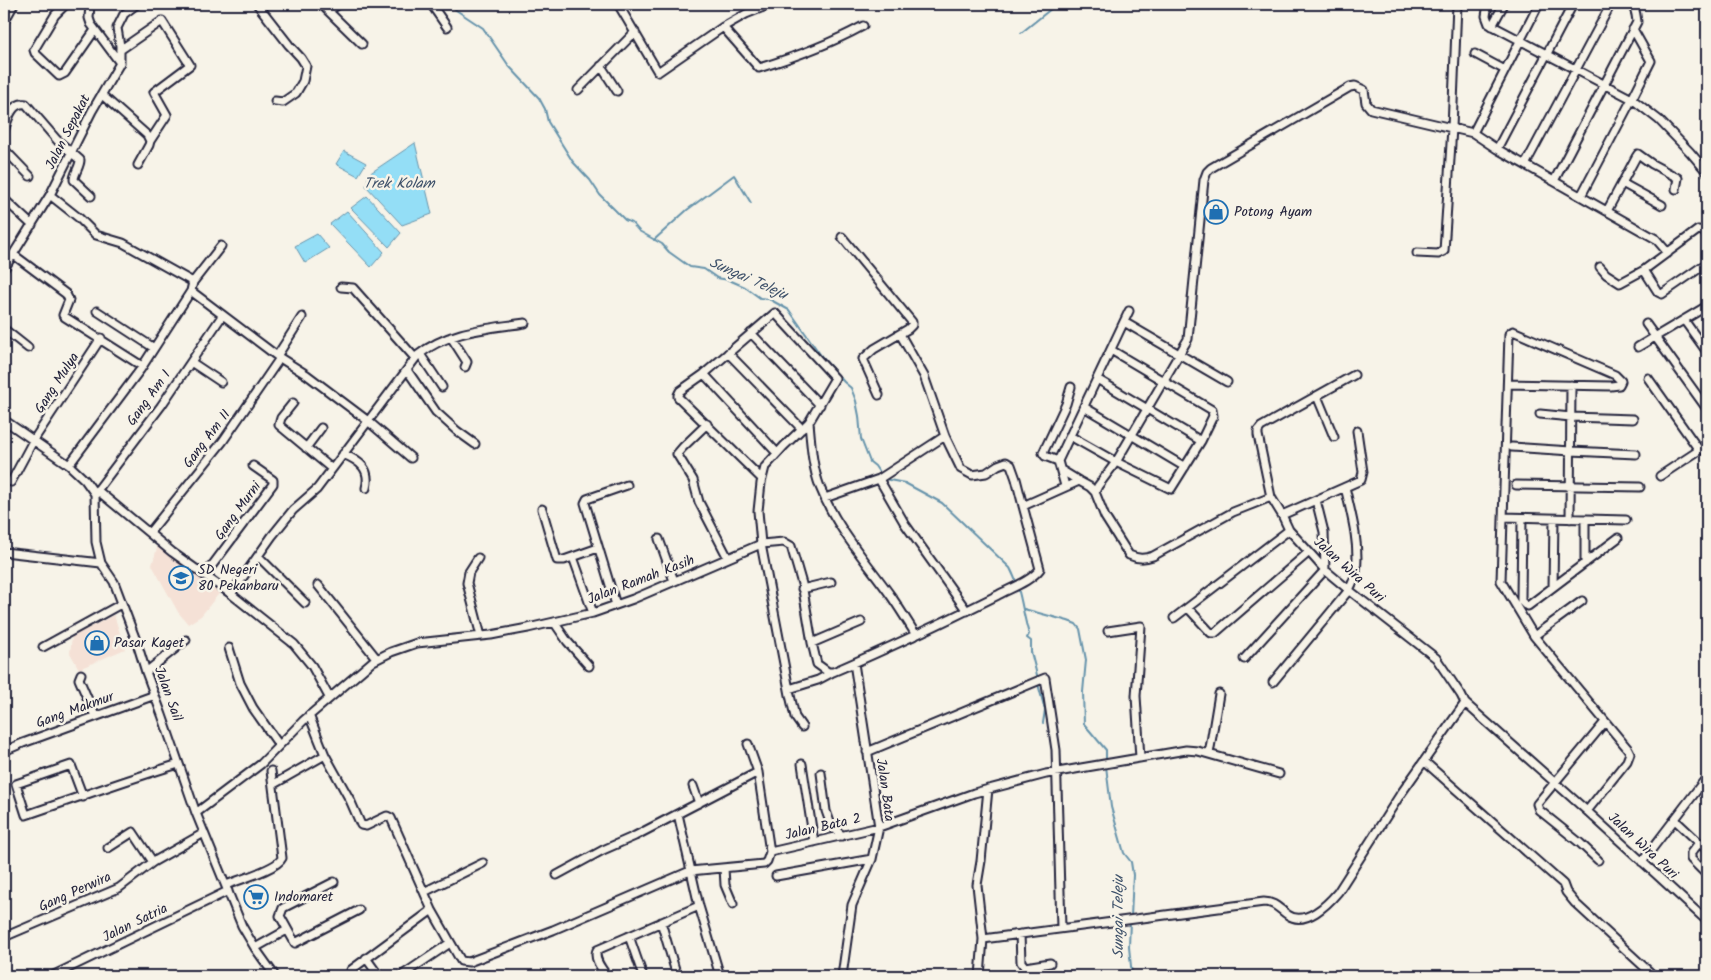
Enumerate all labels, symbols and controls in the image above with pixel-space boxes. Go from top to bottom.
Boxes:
street label: Jalan Sepakat [40,90,97,173]
water label: Trek Kolam [363,172,436,196]
shop icon: Potong Ayam [1203,199,1229,225]
place label: Potong Ayam [1234,201,1312,223]
water label: Sungai Teleju [705,251,792,308]
street label: Gang Mulya [29,348,85,418]
street label: Gang Am I [121,365,177,431]
street label: Gang Am II [178,405,236,473]
street label: Gang Murni [209,476,267,545]
street label: Jalan Wira Puri [1308,532,1390,609]
street label: Jalan Ramah Kasih [584,549,698,611]
place label: SD Negeri 80 Pekanbaru [198,559,279,597]
school or university icon: SD Negeri 80 Pekanbaru [168,565,194,591]
shop icon: Pasar Kaget [84,630,110,656]
place label: Pasar Kaget [114,632,185,654]
street label: Jalan Sail [148,663,188,725]
street label: Gang Makmur [33,685,118,734]
street label: Jalan Bata [870,757,900,823]
street label: Jalan Wira Puri [1603,807,1684,885]
street label: Jalan Bata 2 [783,808,863,846]
street label: Gang Perwira [35,866,115,918]
water label: Sungai Teleju [1107,874,1131,959]
supermarket icon: Indomaret [243,884,269,910]
place label: Indomaret [274,886,334,908]
street label: Jalan Satria [99,898,171,948]

